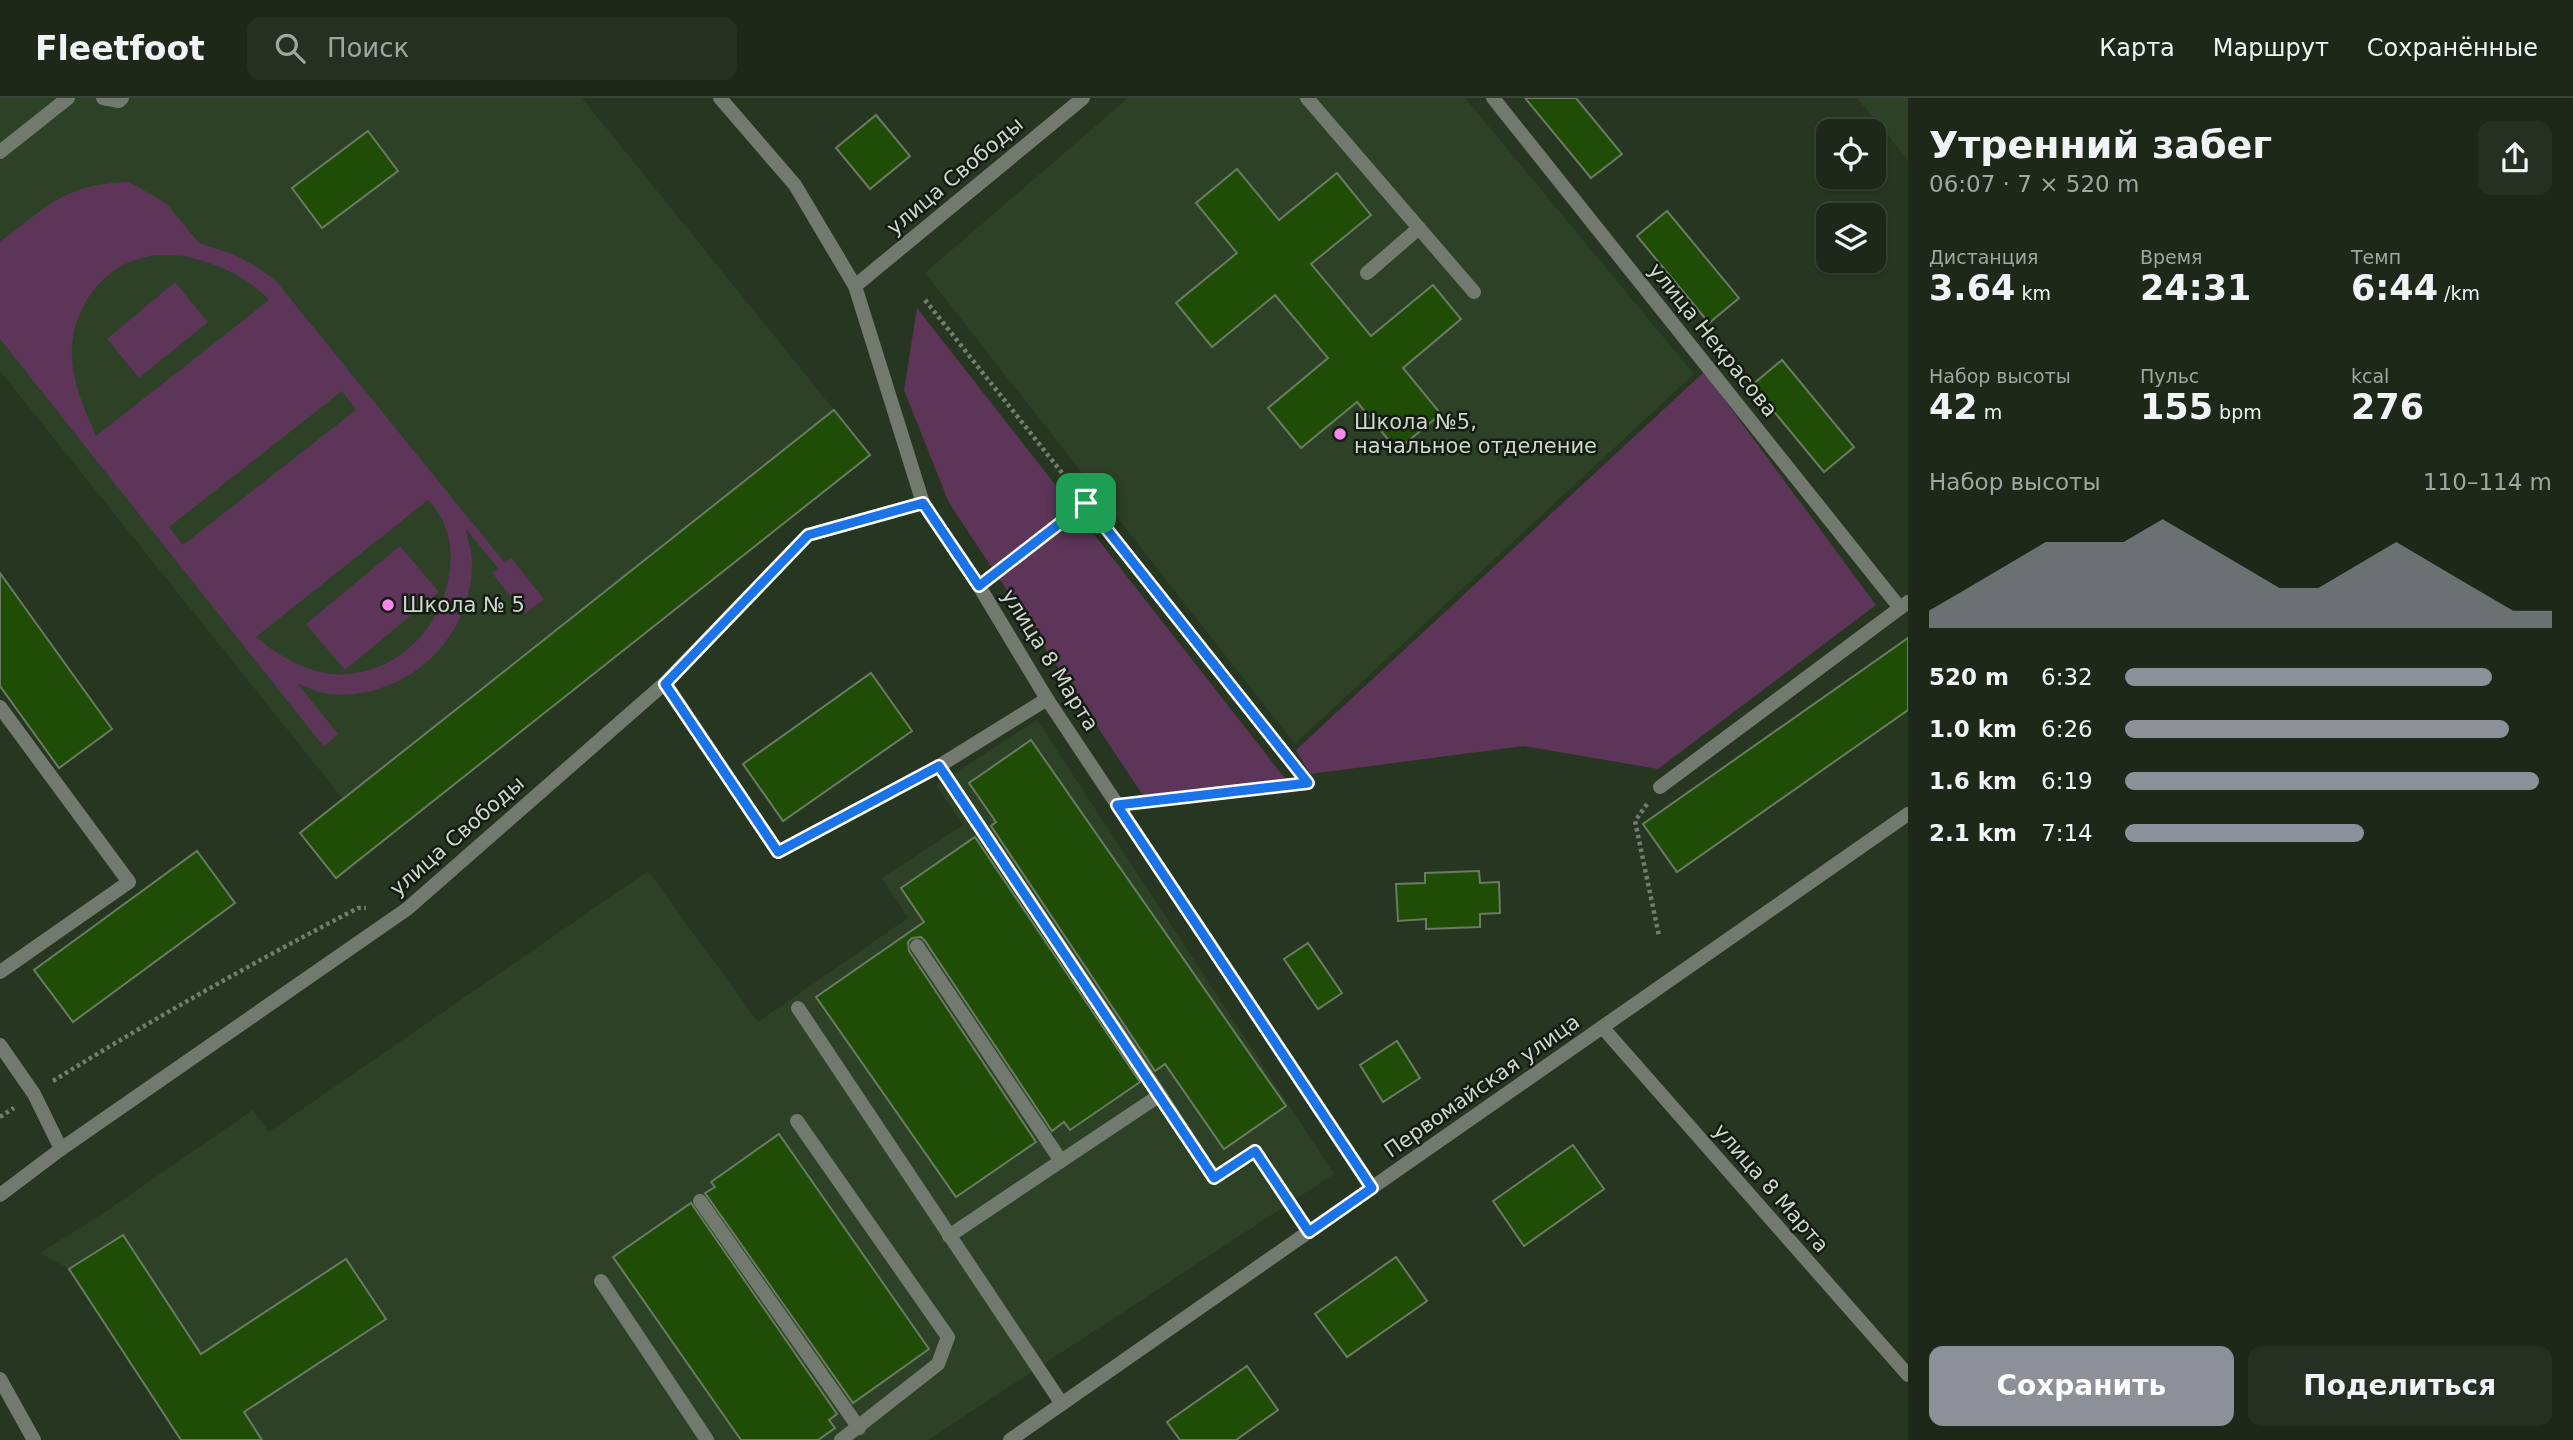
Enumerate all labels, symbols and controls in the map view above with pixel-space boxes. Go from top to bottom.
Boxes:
search box [247,17,737,80]
text: Fleetfoot [35,29,205,68]
icon: search [271,29,309,67]
text: Поиск [327,33,409,63]
text: Карта [2099,34,2175,62]
text: Маршрут [2213,34,2329,62]
text: Сохранённые [2367,34,2538,62]
street label: улица Свободы [882,112,1028,240]
map controls [1816,119,1886,273]
button: locate [1816,119,1886,189]
button: share [2478,121,2552,195]
text: Утренний забег [1929,123,2272,167]
text: 06:07 · 7 × 520 m [1929,171,2139,197]
button: layers [1816,203,1886,273]
text: Дистанция [1929,246,2038,268]
text: Время [2140,246,2203,268]
text: Темп [2351,246,2401,268]
street label: улица Некрасова [1644,258,1782,422]
text: 3.64 [1929,268,2015,308]
text: 24:31 [2140,268,2251,308]
text: 6:44 [2351,268,2438,308]
text: km [2015,282,2051,304]
text: /km [2438,282,2480,304]
text: Набор высоты [1929,365,2071,387]
text: Пульс [2140,365,2199,387]
text: kcal [2351,365,2389,387]
text: 42 [1929,387,1978,427]
text: 155 [2140,387,2213,427]
text: 276 [2351,387,2424,427]
text: m [1978,401,2002,423]
text: bpm [2213,401,2262,423]
place label: Школа №5, начальное отделение [1354,410,1597,458]
marker: Школа №5, начальное отделение [1332,426,1348,442]
text: Набор высоты [1929,469,2101,495]
text: 110–114 m [2423,469,2552,495]
pin [1056,473,1116,533]
icon: arrive [1067,484,1105,522]
street label: улица 8 Марта [997,585,1103,735]
place label: Школа № 5 [402,593,525,617]
marker: Школа № 5 [380,597,396,613]
text: 520 m [1929,664,2009,690]
text: 6:32 [2041,664,2093,690]
text: 1.0 km [1929,716,2017,742]
text: 6:26 [2041,716,2093,742]
text: 1.6 km [1929,768,2017,794]
text: 6:19 [2041,768,2093,794]
street label: улица Свободы [385,771,529,901]
text: 2.1 km [1929,820,2017,846]
text: 7:14 [2041,820,2093,846]
street label: Первомайская улица [1380,1009,1584,1163]
street label: улица 8 Марта [1709,1119,1833,1257]
button: Сохранить [1929,1346,2234,1426]
button: Поделиться [2248,1346,2552,1426]

